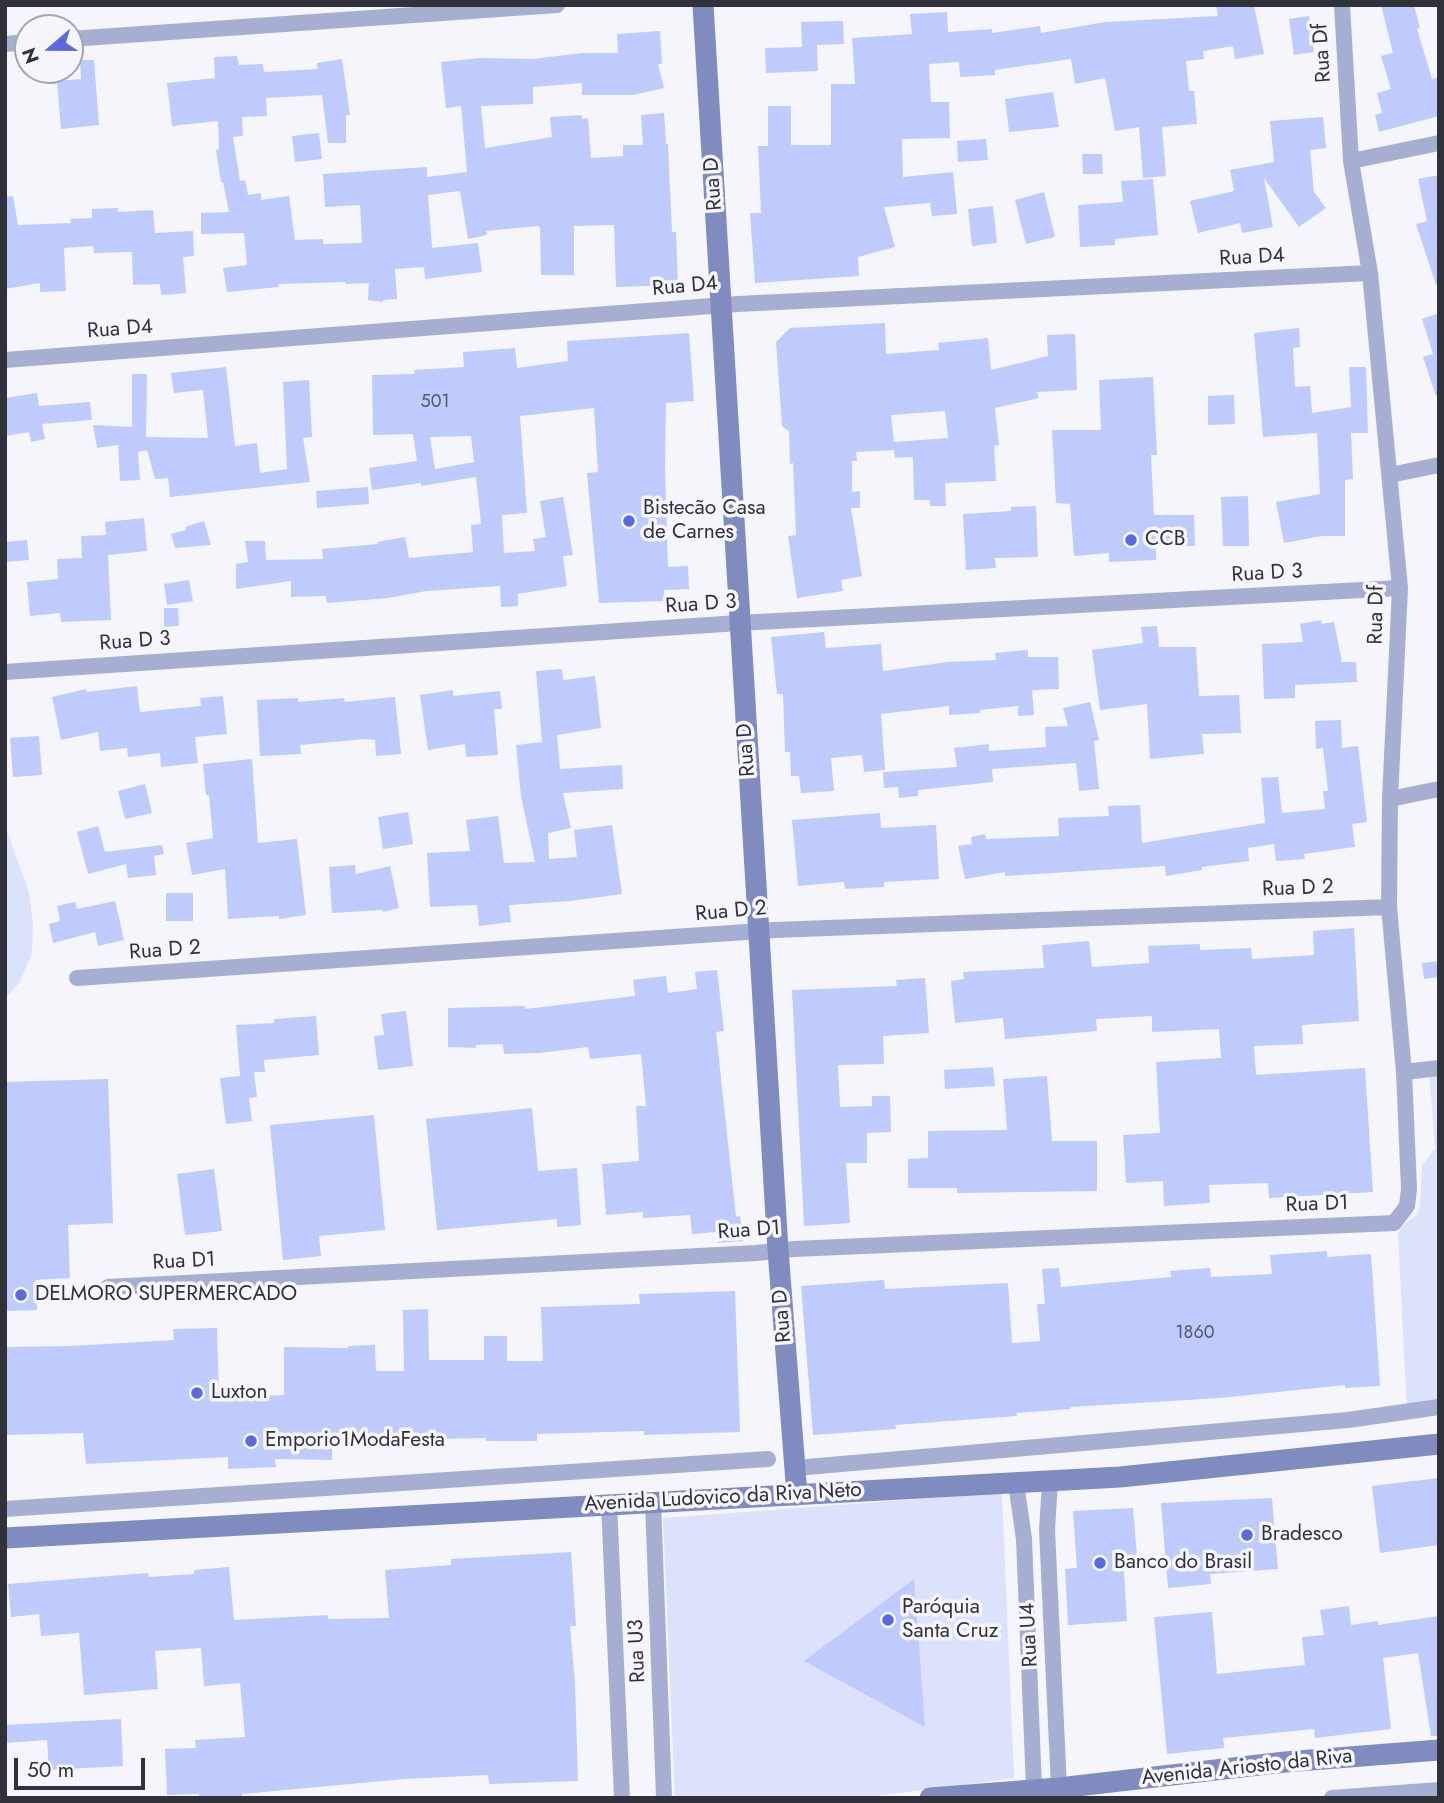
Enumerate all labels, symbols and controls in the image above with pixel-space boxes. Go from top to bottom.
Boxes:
north arrow [14,14,84,84]
street label: Rua Df [1308,22,1338,84]
text: N [15,44,46,67]
street label: Rua D [700,156,728,212]
street label: Rua D4 [1219,244,1285,272]
street label: Rua D4 [651,272,719,302]
street label: Rua D4 [86,315,154,345]
house number: 501 [420,392,450,414]
place label: Bistecão Casa de Carnes [643,496,766,546]
marker: Bistecão Casa de Carnes [621,513,637,529]
place label: CCB [1145,527,1185,553]
marker: CCB [1123,532,1139,548]
street label: Rua D 3 [1231,560,1303,588]
street label: Rua Df [1364,585,1390,645]
street label: Rua D 3 [665,590,737,620]
street label: Rua D 3 [99,627,171,657]
street label: Rua D [733,722,761,778]
street label: Rua D 2 [1262,875,1334,903]
street label: Rua D 2 [694,896,768,928]
street label: Rua D 2 [128,936,202,966]
street label: Rua D1 [1285,1191,1349,1219]
street label: Rua D1 [717,1216,781,1246]
street label: Rua D1 [152,1248,216,1276]
place label: DELMORO SUPERMERCADO [35,1282,297,1308]
marker: DELMORO SUPERMERCADO [13,1287,29,1303]
street label: Rua D [768,1288,798,1344]
house number: 1860 [1175,1323,1215,1345]
place label: Luxton [211,1380,267,1406]
marker: Luxton [189,1385,205,1401]
place label: Emporio1ModaFesta [265,1428,445,1454]
marker: Emporio1ModaFesta [243,1433,259,1449]
street label: Avenida Ludovico da Riva Neto [584,1478,862,1518]
place label: Bradesco [1261,1522,1343,1548]
marker: Bradesco [1239,1527,1255,1543]
place label: Banco do Brasil [1114,1550,1252,1576]
marker: Banco do Brasil [1092,1555,1108,1571]
place label: Paróquia Santa Cruz [902,1595,998,1645]
street label: Rua U4 [1016,1602,1044,1668]
marker: Paróquia Santa Cruz [880,1612,896,1628]
street label: Rua U3 [624,1619,652,1683]
scale bar [18,1744,149,1788]
street label: Avenida Ariosto da Riva [1140,1744,1354,1792]
text: 50 m [27,1755,74,1785]

